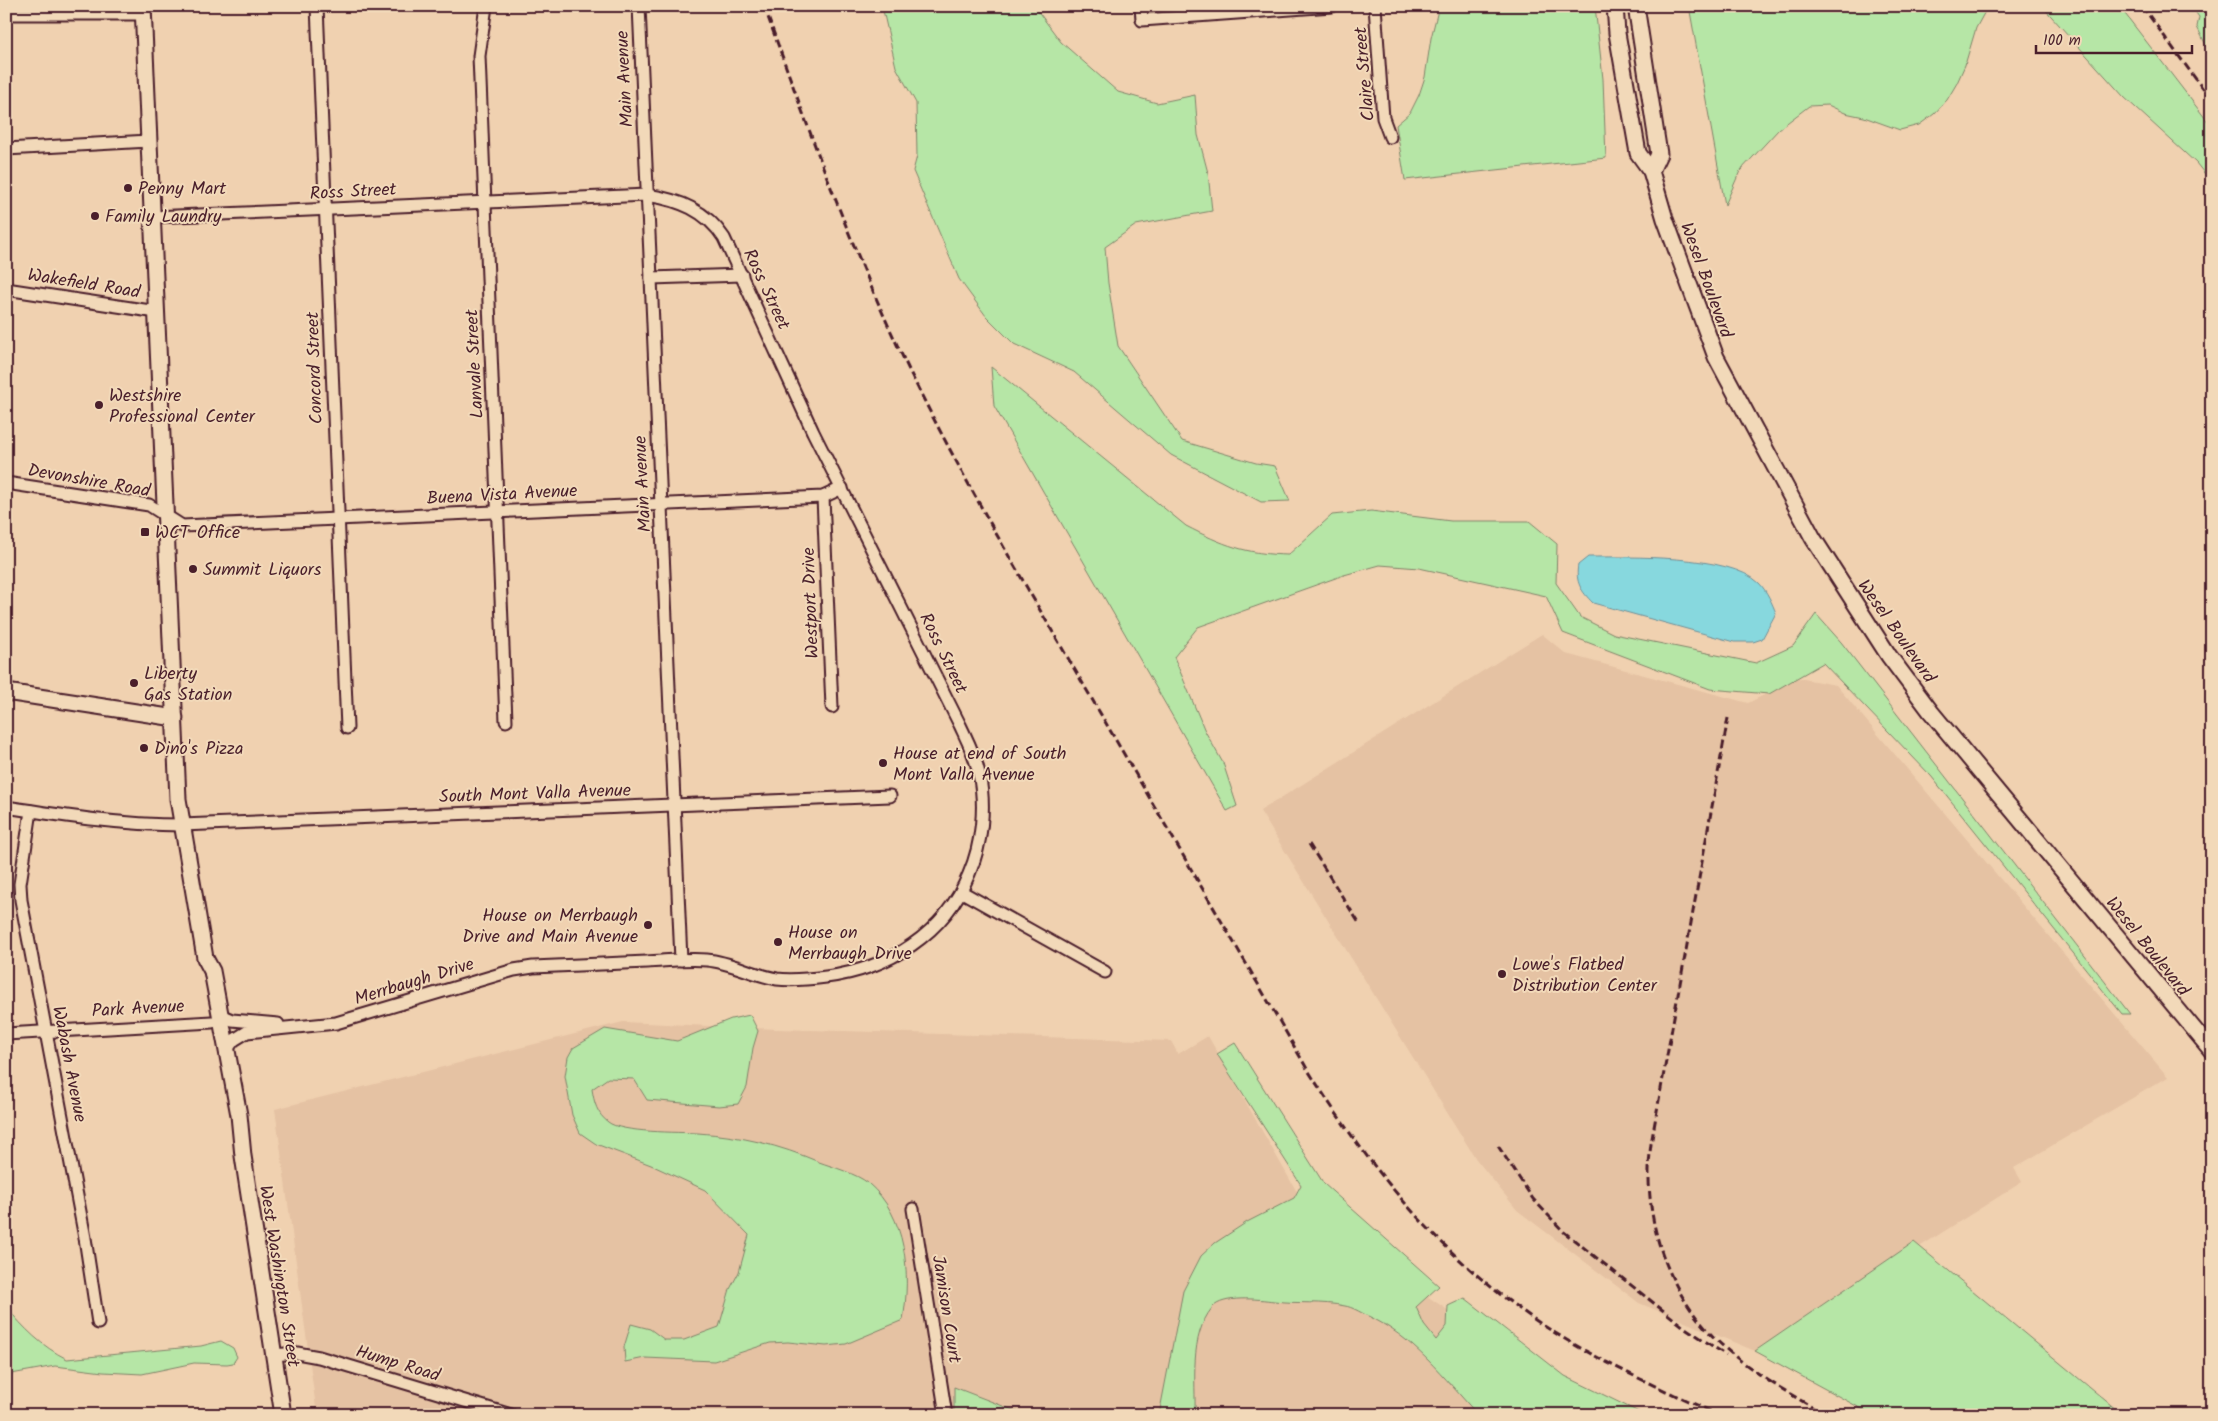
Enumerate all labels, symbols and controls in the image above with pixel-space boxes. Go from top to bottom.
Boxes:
scale bar [2036,22,2192,54]
street label: Claire Street [1347,24,1384,122]
text: 100 m [2043,29,2081,53]
street label: Main Avenue [608,30,643,128]
place label: Penny Mart [138,175,227,204]
street label: Ross Street [309,176,398,209]
marker: Penny Mart [122,182,134,194]
place label: Family Laundry [105,203,222,232]
marker: Family Laundry [89,210,101,222]
street label: Wesel Boulevard [1671,219,1740,343]
street label: Ross Street [734,244,798,336]
street label: Wakefield Road [26,261,143,308]
street label: Lanvale Street [458,308,493,419]
street label: Concord Street [299,310,332,425]
place label: Westshire Professional Center [109,382,256,432]
marker: Westshire Professional Center [93,399,105,411]
street label: Main Avenue [626,435,661,533]
street label: Devonshire Road [25,456,153,507]
street label: Buena Vista Avenue [426,477,578,514]
place label: WCT Office [155,519,240,548]
marker: WCT Office [139,526,151,538]
street label: Westport Drive [795,547,828,659]
place label: Summit Liquors [203,556,322,585]
marker: Summit Liquors [187,563,199,575]
street label: Wesel Boulevard [1849,574,1943,691]
street label: Ross Street [911,608,975,700]
place label: Liberty Gas Station [144,660,232,710]
marker: Liberty Gas Station [128,677,140,689]
place label: Dino's Pizza [154,735,243,764]
place label: House at end of South Mont Valla Avenue [893,740,1067,790]
marker: Dino's Pizza [138,742,150,754]
marker: House at end of South Mont Valla Avenue [877,757,889,769]
street label: South Mont Valla Avenue [439,777,631,812]
street label: Wesel Boulevard [2097,891,2197,1004]
place label: House on Merrbaugh Drive and Main Avenue [462,902,638,952]
marker: House on Merrbaugh Drive and Main Avenue [642,919,654,931]
place label: House on Merrbaugh Drive [788,919,912,969]
marker: House on Merrbaugh Drive [772,936,784,948]
street label: Merrbaugh Drive [351,950,478,1014]
place label: Lowe's Flatbed Distribution Center [1512,951,1658,1001]
marker: Lowe's Flatbed Distribution Center [1496,968,1508,980]
street label: Park Avenue [91,993,185,1026]
street label: Wabash Avenue [43,1004,94,1125]
street label: West Washington Street [250,1183,307,1370]
street label: Jamison Court [923,1253,968,1366]
street label: Hump Road [352,1338,444,1391]

